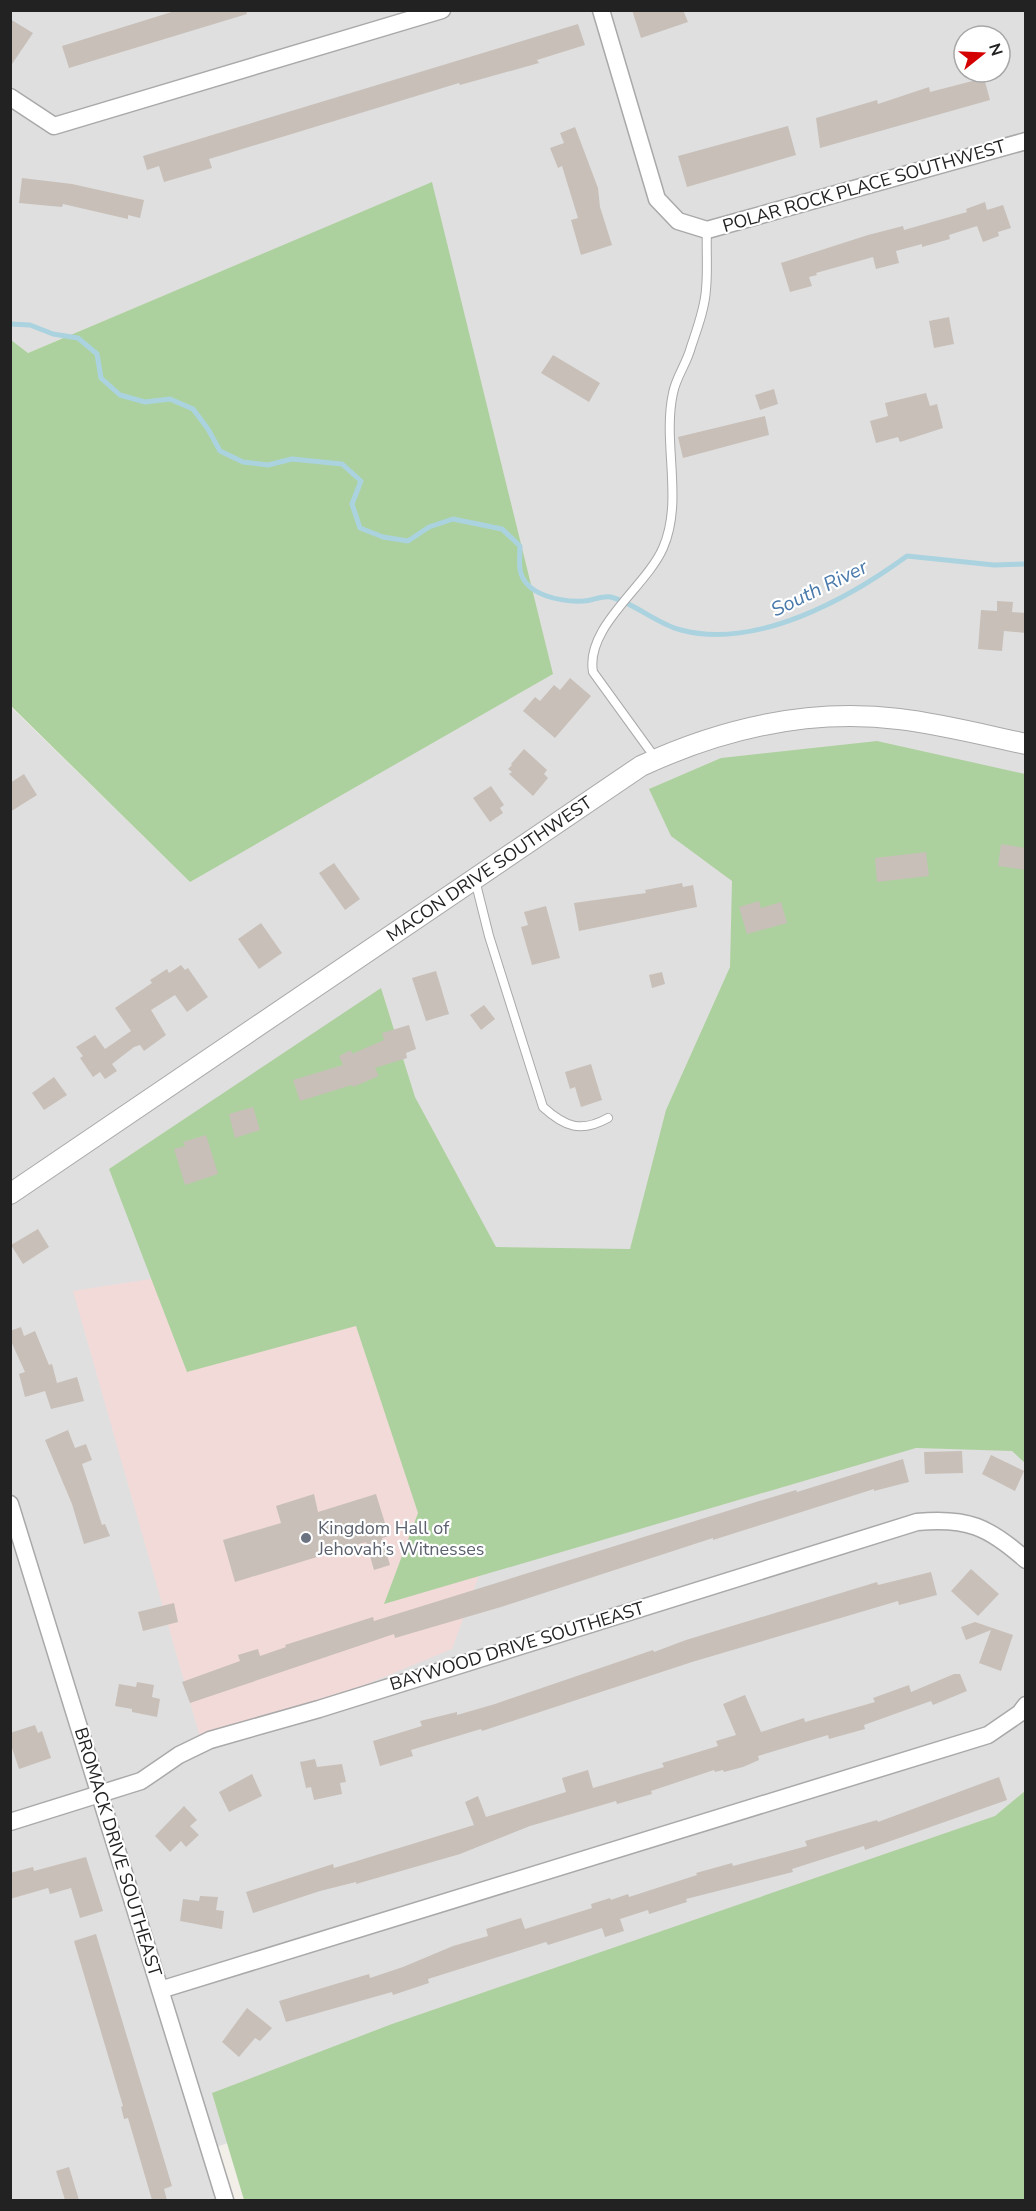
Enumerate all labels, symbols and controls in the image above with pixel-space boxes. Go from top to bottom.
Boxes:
north arrow [952,24,1012,84]
text: N [983,41,1008,59]
street label: POLAR ROCK PLACE SOUTHWEST [720,134,1008,238]
water label: South River [767,553,873,623]
street label: MACON DRIVE SOUTHWEST [382,791,597,947]
place label: Kingdom Hall of Jehovah’s Witnesses [317,1516,485,1561]
marker: Kingdom Hall of Jehovah’s Witnesses [299,1531,313,1545]
street label: BAYWOOD DRIVE SOUTHEAST [387,1596,647,1696]
street label: BROMACK DRIVE SOUTHEAST [69,1725,167,1980]

